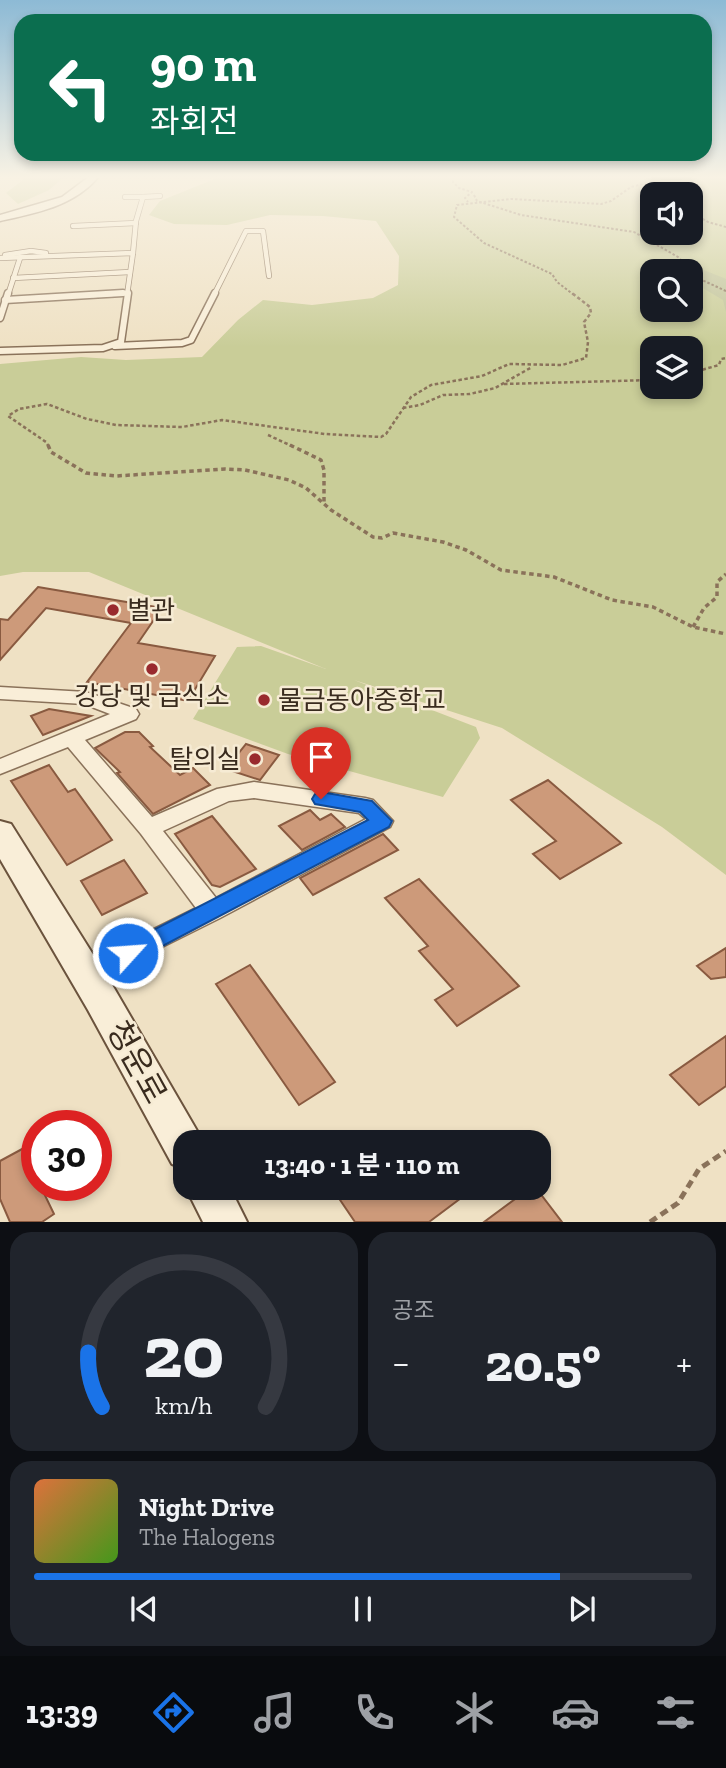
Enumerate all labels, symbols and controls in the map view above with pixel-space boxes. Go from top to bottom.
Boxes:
text: 90 m [150,35,257,94]
icon: left [35,42,126,133]
text: 좌회전 [150,102,238,140]
map controls [640,182,703,399]
button: sound [640,182,703,245]
button: search [640,259,703,322]
button: layers [640,336,703,399]
place label: 별관 [127,594,175,626]
marker: 별관 [105,602,121,618]
marker: 강당 및 급식소 [144,661,160,677]
place label: 강당 및 급식소 [74,680,230,712]
place label: 물금동아중학교 [278,684,445,716]
marker: 물금동아중학교 [256,692,272,708]
pin [291,727,351,799]
icon: arrive [302,738,340,776]
place label: 탈의실 [169,743,241,775]
marker: 탈의실 [247,751,263,767]
position arrow [91,916,165,990]
street label: 청운로 [99,1014,175,1110]
speed limit sign: 30 [21,1110,112,1201]
text: 13:40 · 1 분 · 110 m [265,1149,459,1181]
text: 공조 [392,1296,434,1324]
text: 20 [143,1309,225,1397]
text: 20.5° [485,1332,601,1394]
text: − [392,1340,410,1386]
text: + [676,1340,692,1386]
text: km/h [155,1390,213,1420]
text: Night Drive [139,1491,274,1523]
text: The Halogens [139,1523,275,1551]
icon: previous [125,1590,163,1628]
icon: pause [344,1590,382,1628]
icon: next [563,1590,601,1628]
icon: directions [149,1688,198,1737]
icon: music [250,1688,299,1737]
icon: phone [350,1688,399,1737]
icon: climate [450,1688,499,1737]
icon: car [551,1688,600,1737]
icon: filters [651,1688,700,1737]
text: 13:39 [26,1693,98,1731]

